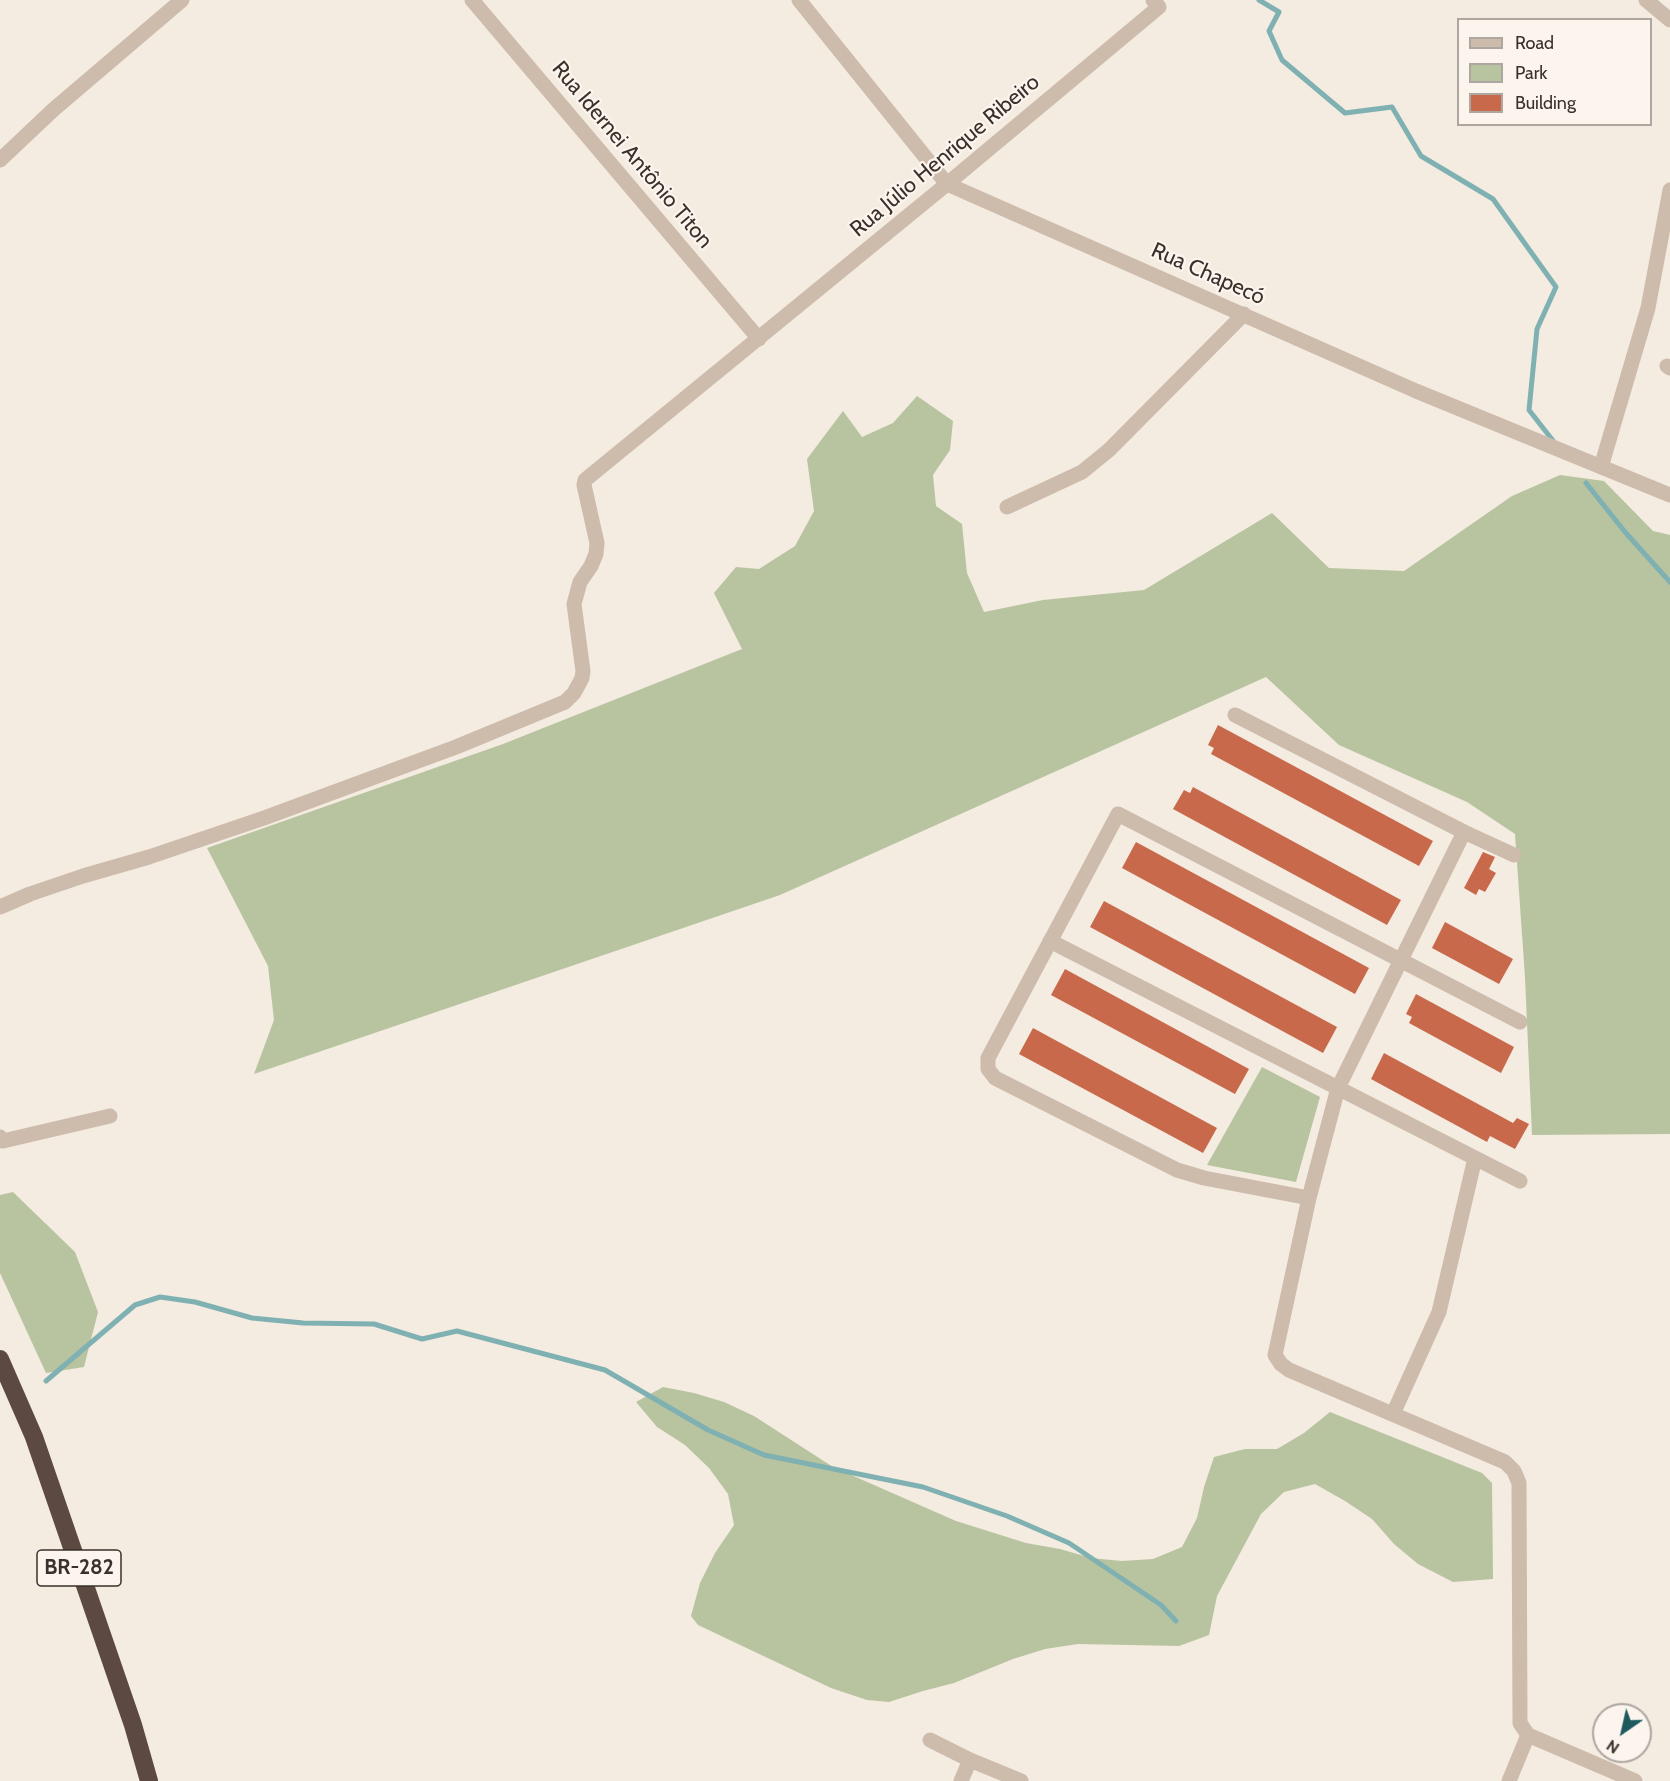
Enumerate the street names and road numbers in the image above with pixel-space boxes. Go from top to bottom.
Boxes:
street label: Rua Idernei Antônio Titon [546,56,718,254]
street label: Rua Júlio Henrique Ribeiro [845,69,1045,243]
street label: Rua Chapecó [1147,237,1269,311]
road number: BR-282 [37,1550,121,1586]

